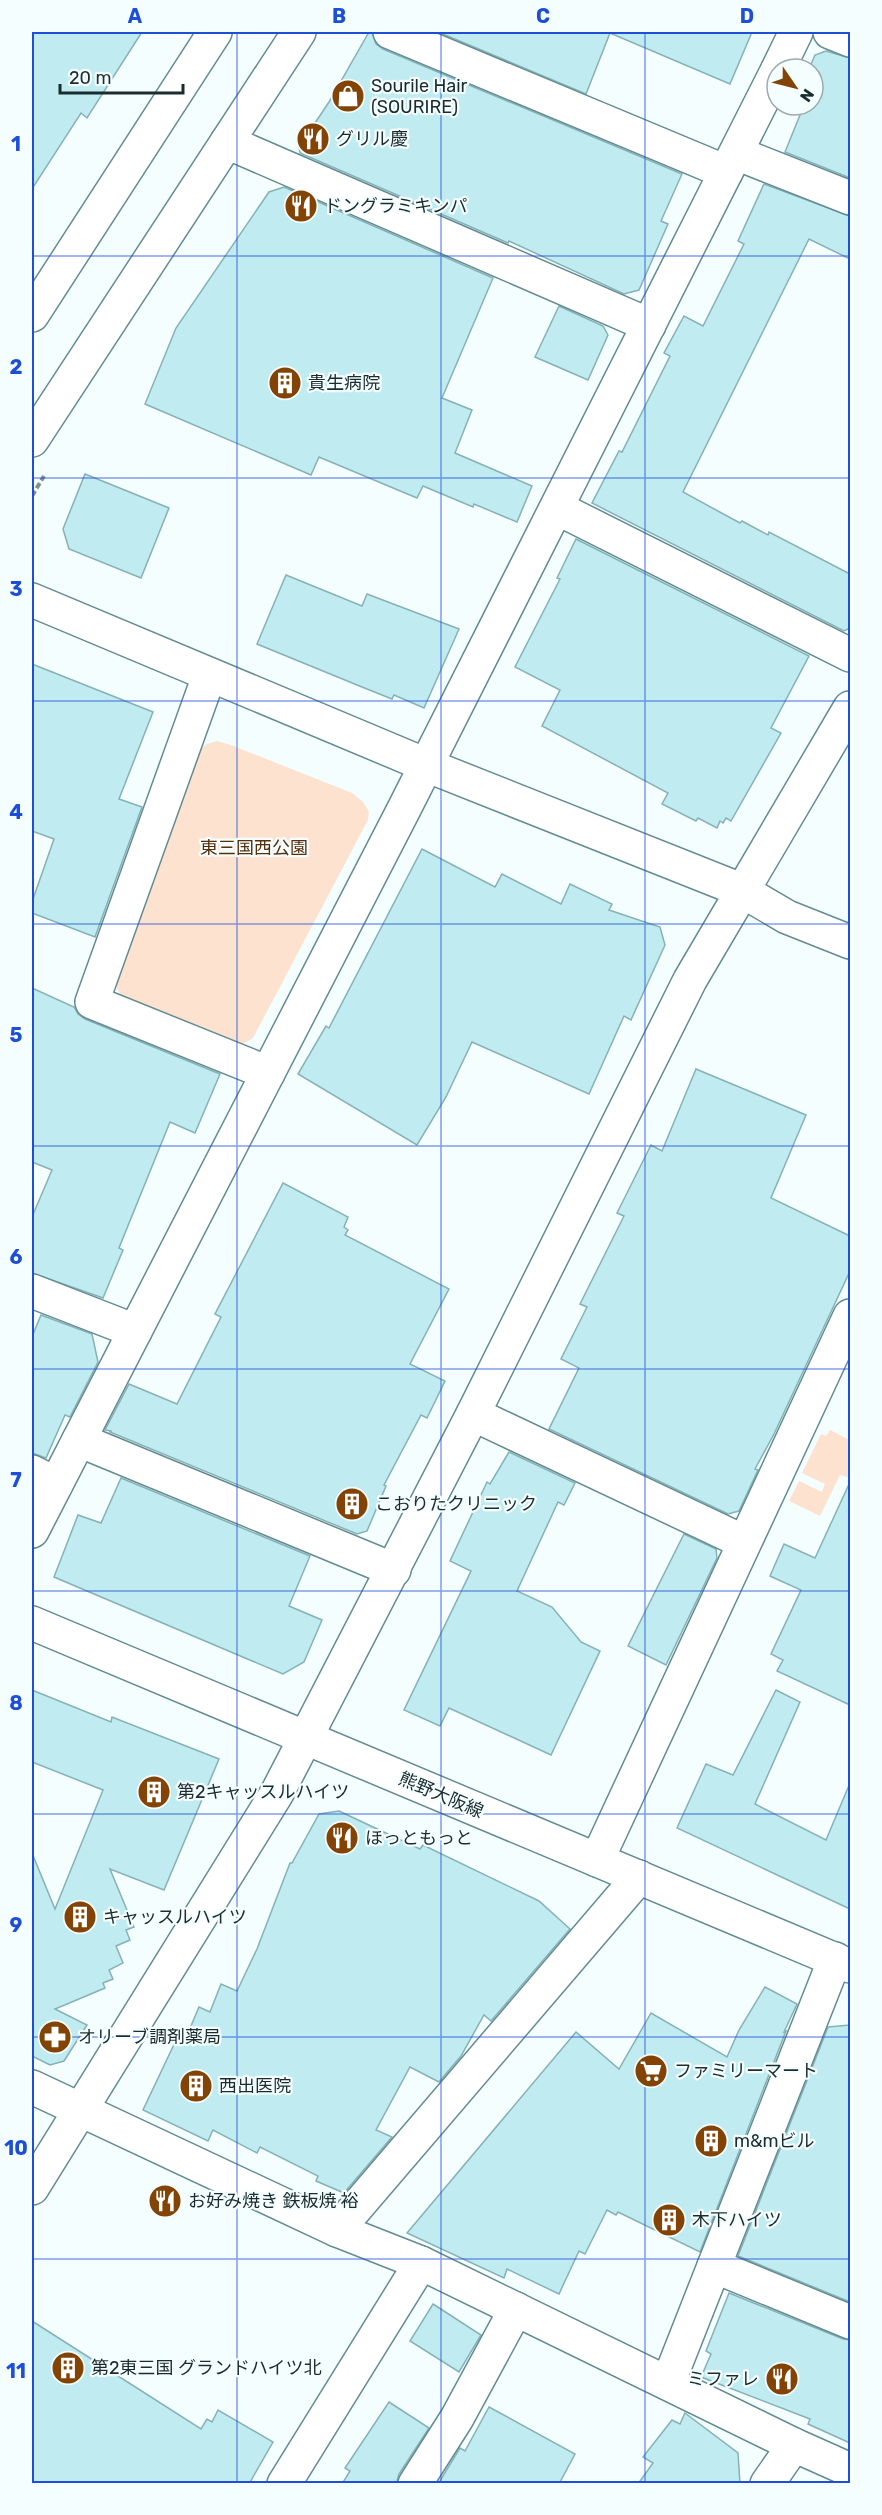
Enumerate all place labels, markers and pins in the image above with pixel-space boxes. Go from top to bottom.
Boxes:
place label: Sourile Hair (SOURIRE) [371,75,468,118]
shop icon: Sourile Hair (SOURIRE) [330,78,366,114]
restaurant icon: グリル慶 [295,121,331,157]
place label: グリル慶 [336,128,408,150]
restaurant icon: ドングラミキンパ [283,188,319,224]
place label: ドングラミキンパ [324,195,467,217]
building icon: 貴生病院 [267,365,303,401]
place label: 貴生病院 [308,372,380,394]
building icon: こおりたクリニック [334,1486,370,1522]
place label: こおりたクリニック [375,1493,537,1515]
building icon: 第2キャッスルハイツ [136,1774,172,1810]
place label: 第2キャッスルハイツ [177,1781,349,1803]
restaurant icon: ほっともっと [324,1820,360,1856]
place label: ほっともっと [365,1827,473,1849]
building icon: キャッスルハイツ [62,1899,98,1935]
place label: キャッスルハイツ [103,1906,247,1928]
pharmacy icon: オリーブ調剤薬局 [37,2019,73,2055]
place label: オリーブ調剤薬局 [78,2026,221,2048]
supermarket icon: ファミリーマート [633,2053,669,2089]
place label: ファミリーマート [674,2060,818,2082]
building icon: 西出医院 [178,2068,214,2104]
place label: 西出医院 [219,2075,291,2097]
building icon: m&mビル [693,2123,729,2159]
place label: m&mビル [734,2130,815,2152]
restaurant icon: お好み焼き 鉄板焼 裕 [147,2183,183,2219]
place label: お好み焼き 鉄板焼 裕 [188,2190,359,2212]
building icon: 木下ハイツ [651,2202,687,2238]
place label: 木下ハイツ [692,2209,782,2231]
building icon: 第2東三国 グランドハイツ北 [50,2350,86,2386]
place label: 第2東三国 グランドハイツ北 [91,2357,322,2379]
restaurant icon: ミファレ [764,2361,800,2397]
place label: ミファレ [687,2368,759,2390]

